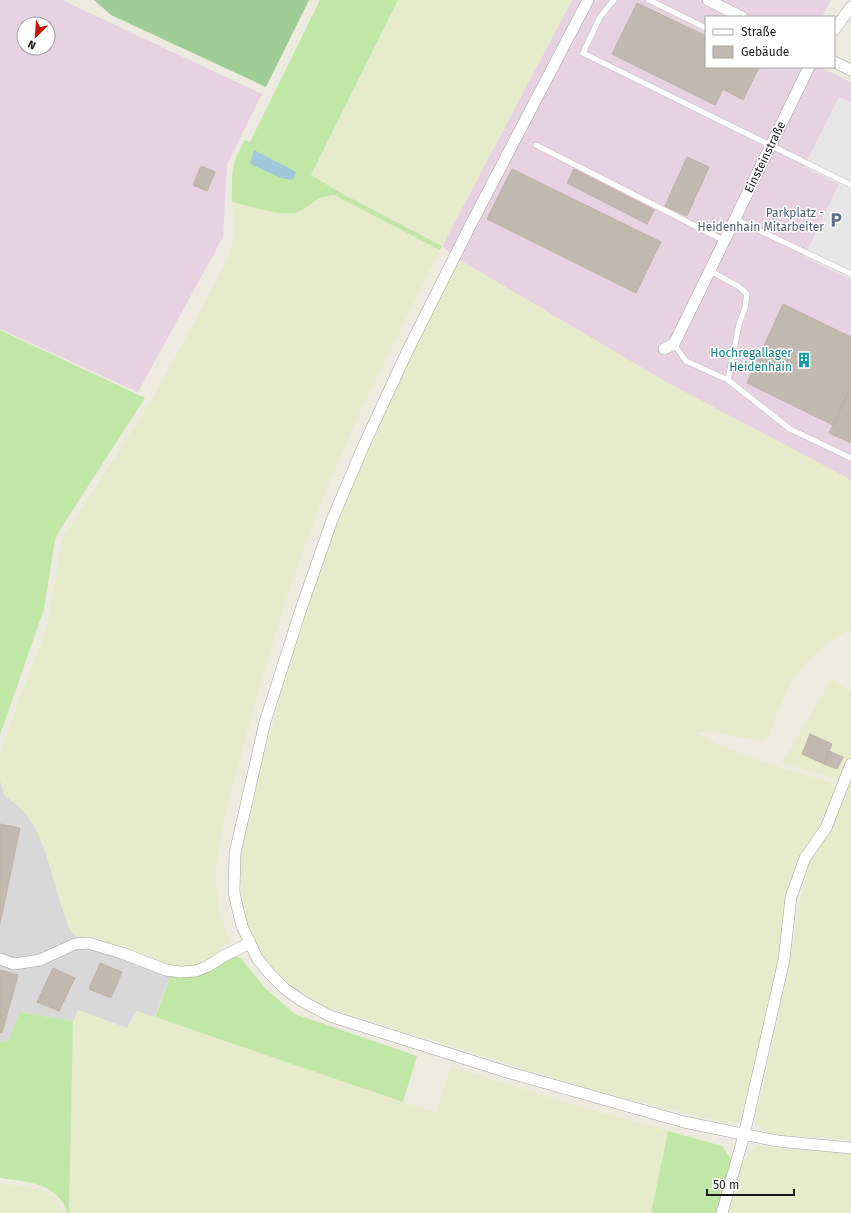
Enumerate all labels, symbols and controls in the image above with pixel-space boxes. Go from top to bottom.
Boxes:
north arrow [16,16,56,56]
legend [705,16,835,68]
text: Straße [741,25,776,39]
text: N [26,37,38,52]
text: Gebäude [741,45,789,59]
street label: Einsteinstraße [742,119,788,195]
place label: Parkplatz - Heidenhain Mitarbeiter [698,206,824,234]
parking icon: Parkplatz - Heidenhain Mitarbeiter [827,211,845,229]
place label: Hochregallager Heidenhain [710,346,792,374]
building icon: Hochregallager Heidenhain [795,351,813,369]
scale bar [707,1171,794,1197]
text: 50 m [713,1178,739,1192]

